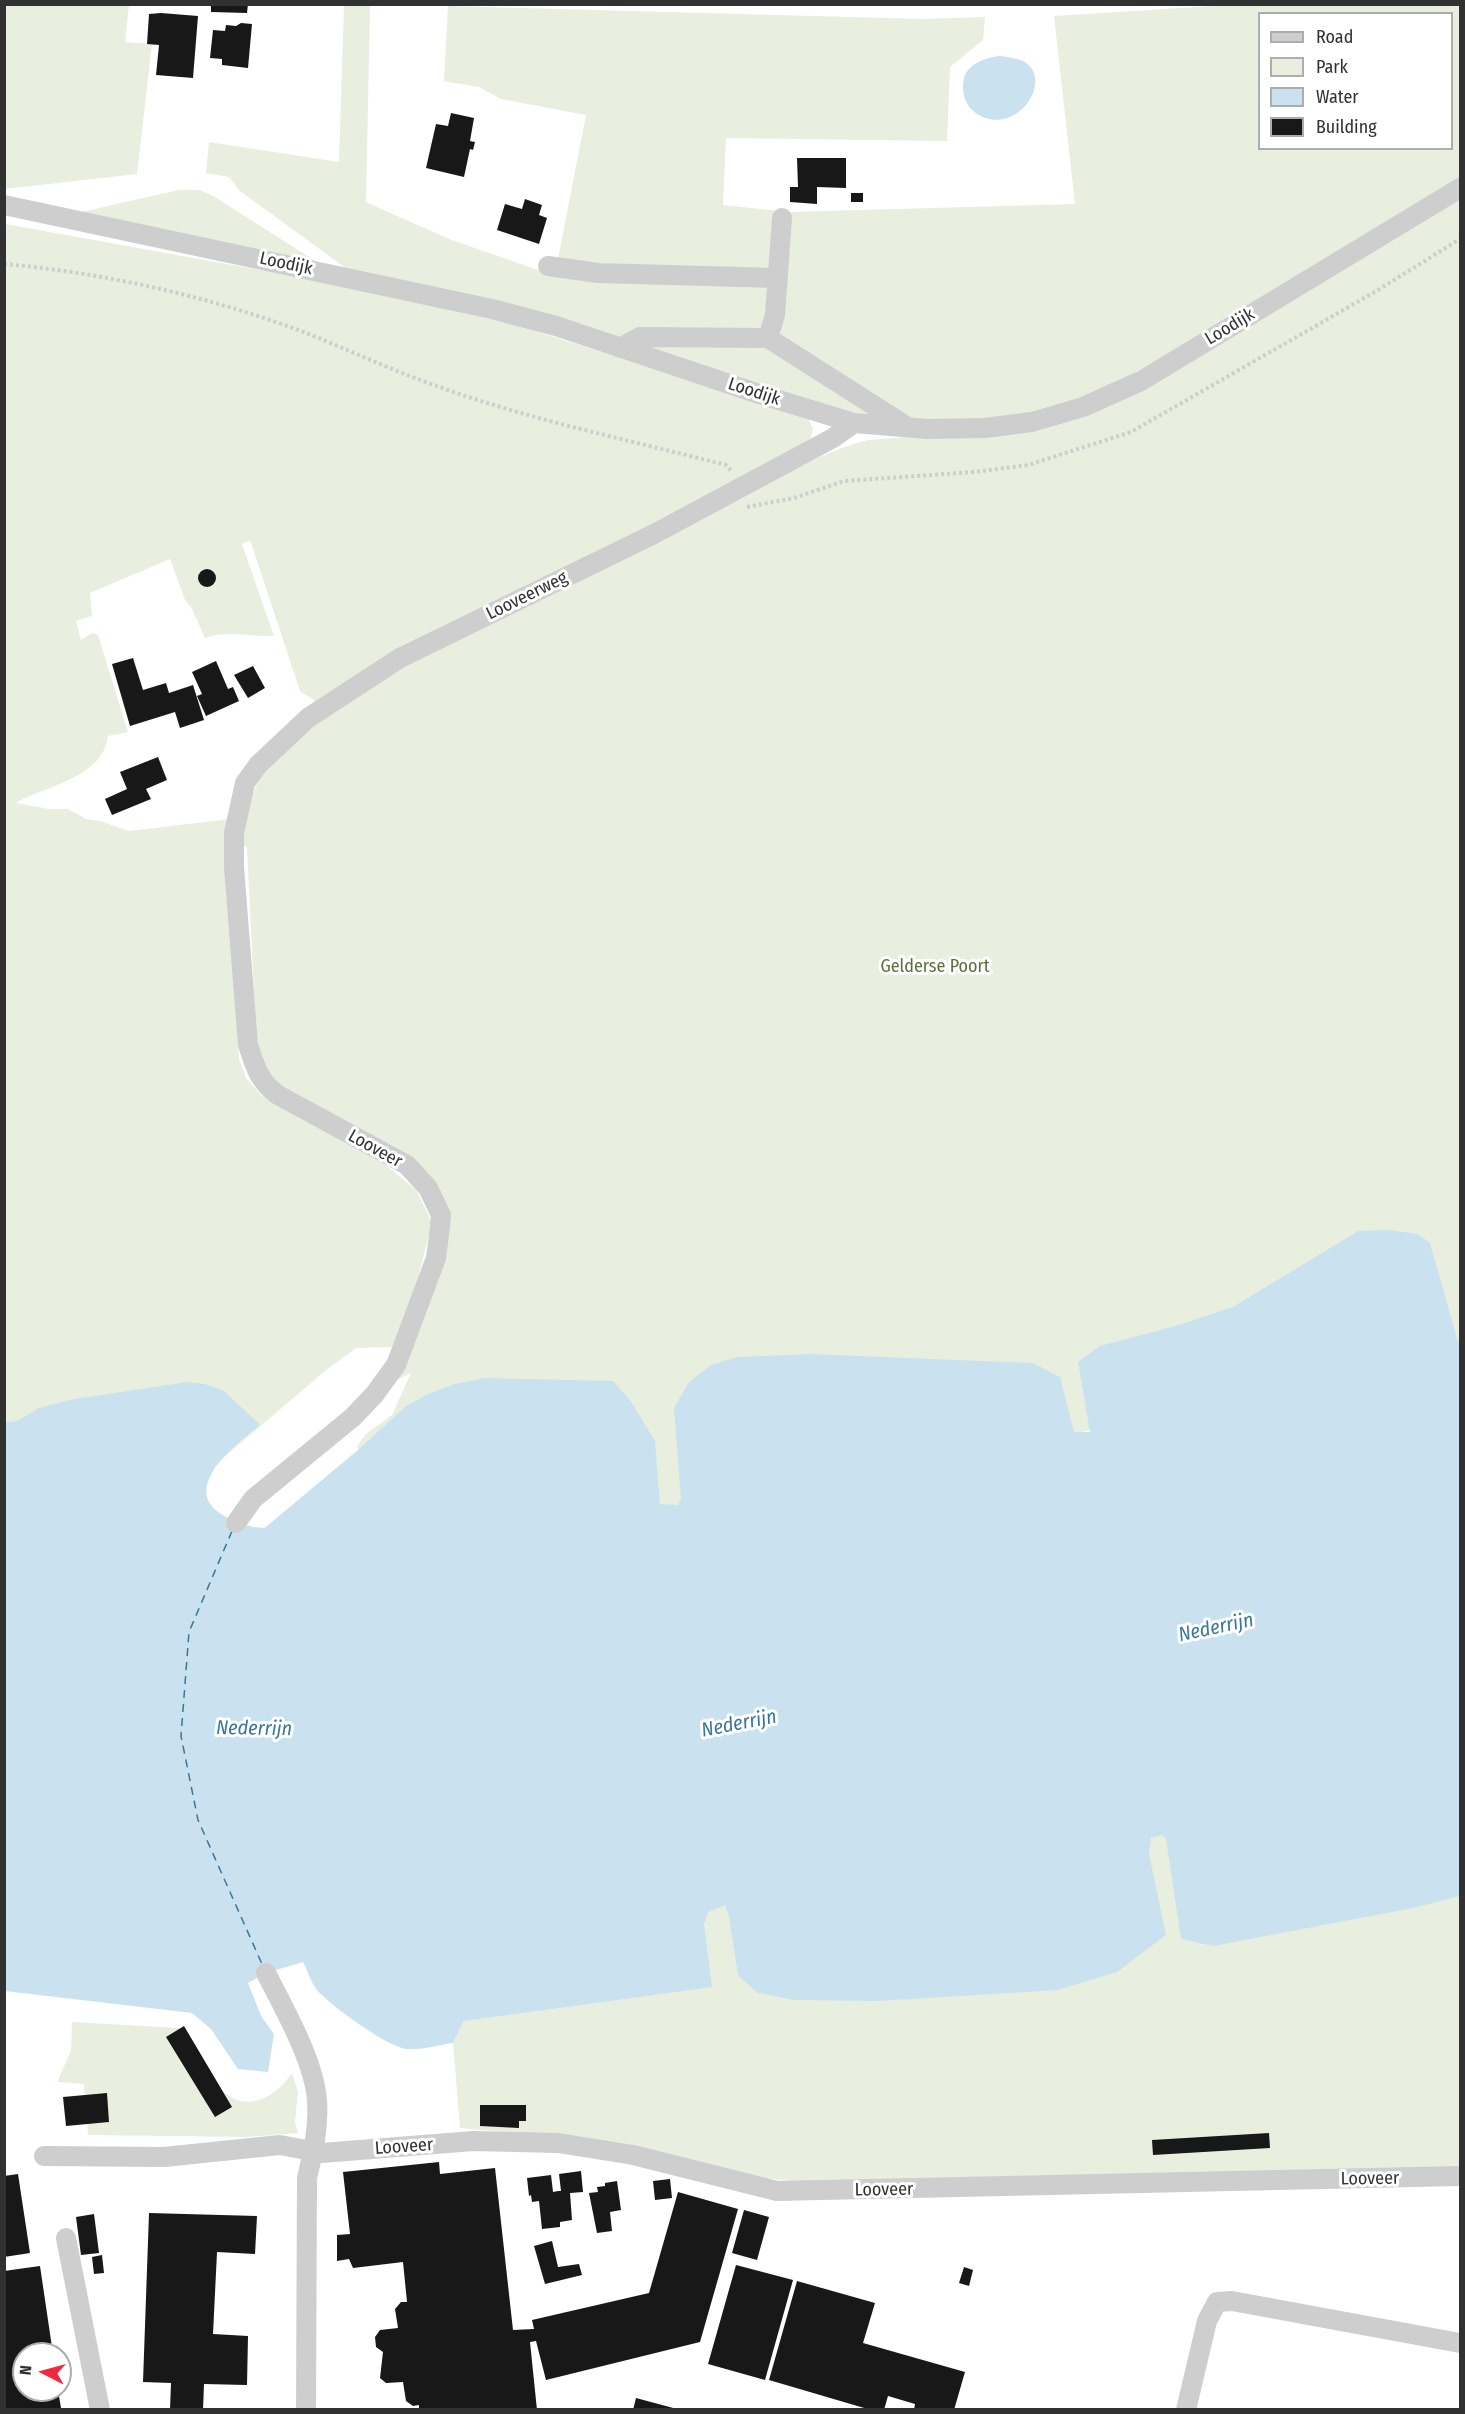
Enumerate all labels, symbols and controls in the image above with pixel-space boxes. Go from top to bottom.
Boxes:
legend [1258,12,1453,150]
text: Road [1316,26,1353,48]
text: Park [1316,56,1348,78]
text: Water [1316,86,1359,108]
text: Building [1316,116,1377,138]
street label: Loodijk [258,248,314,280]
street label: Loodijk [1201,304,1259,350]
street label: Loodijk [725,373,783,411]
street label: Looveerweg [483,567,571,625]
park label: Gelderse Poort [880,956,990,978]
street label: Looveer [344,1125,406,1173]
water label: Nederrijn [1176,1608,1256,1648]
water label: Nederrijn [699,1705,779,1743]
water label: Nederrijn [216,1716,292,1742]
street label: Looveer [374,2134,434,2160]
street label: Looveer [1341,2168,1399,2190]
street label: Looveer [855,2179,913,2201]
north arrow [12,2342,72,2402]
text: N [16,2365,36,2376]

